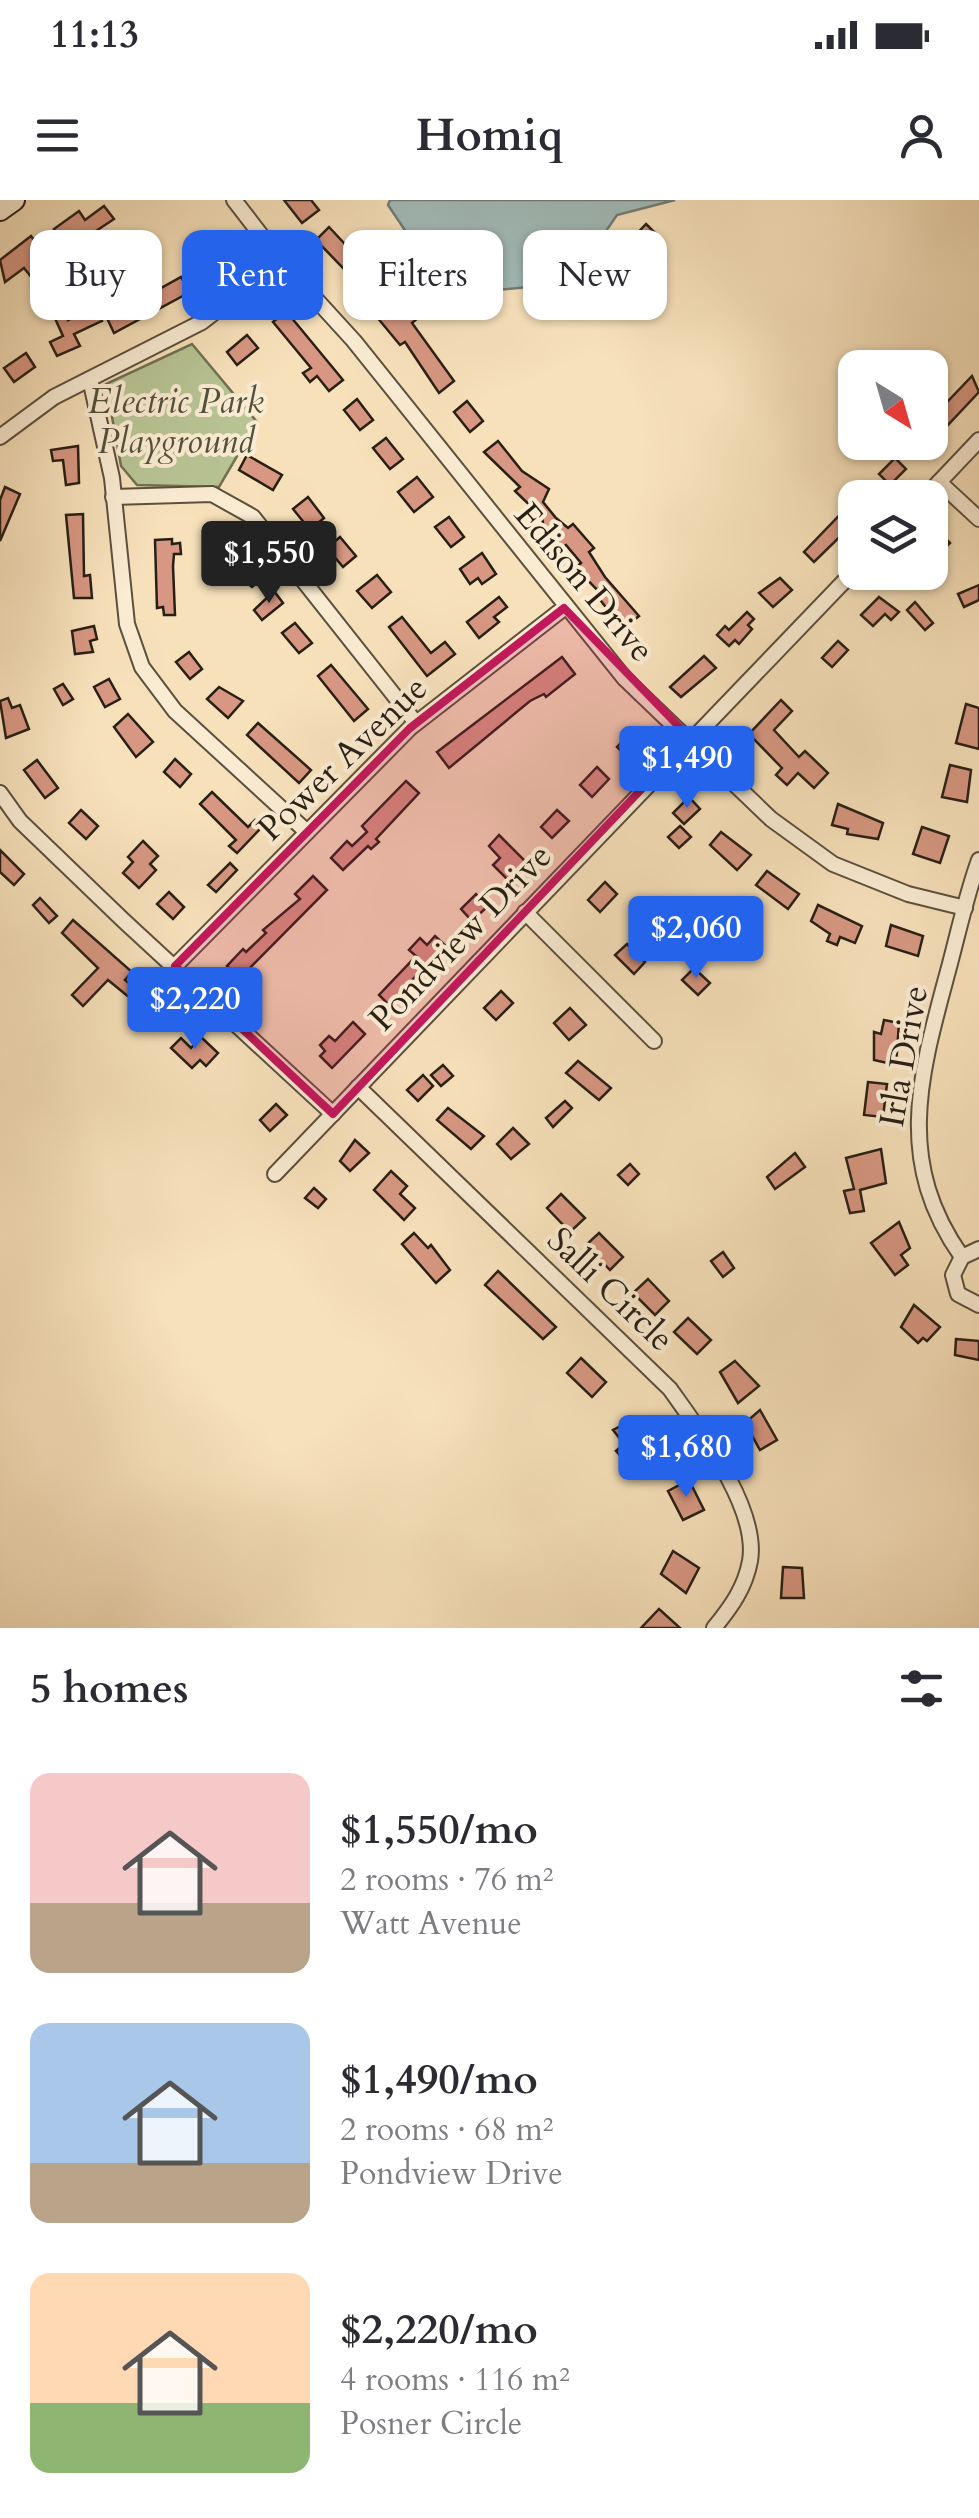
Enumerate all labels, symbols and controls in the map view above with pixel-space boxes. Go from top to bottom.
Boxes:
text: 11:13 [50,9,139,61]
text: Homiq [416,105,563,166]
icon: menu [30,108,85,163]
icon: person [894,108,949,163]
chip: Buy [30,230,162,320]
chip: Rent [182,230,323,320]
chip: Filters [343,230,503,320]
chip: New [523,230,667,320]
north arrow [838,350,948,460]
map controls [838,350,948,590]
park label: Electric Park Playground [88,378,264,466]
button: layers [838,480,948,590]
street label: Edison Drive [503,493,665,673]
pin: $1,550 [188,521,350,606]
text: $1,550 [223,531,315,575]
street label: Power Avenue [247,665,438,852]
pin: $1,490 [606,726,768,811]
text: $1,490 [641,736,733,780]
street label: Pondview Drive [359,833,563,1042]
pin: $2,060 [615,896,777,981]
text: $2,060 [650,906,742,950]
pin: $2,220 [114,967,276,1052]
text: $2,220 [149,977,241,1021]
street label: Irla Drive [868,982,940,1131]
street label: Salli Circle [536,1217,684,1363]
pin: $1,680 [605,1415,767,1500]
text: $1,680 [640,1425,732,1469]
text: 5 homes [30,1660,188,1717]
icon: filters [894,1661,949,1716]
text: $1,550/mo [340,1801,538,1858]
icon: home [110,1813,230,1933]
text: 2 rooms · 76 m² [340,1858,553,1902]
text: Watt Avenue [340,1902,522,1946]
text: $1,490/mo [340,2051,538,2108]
icon: home [110,2063,230,2183]
text: 2 rooms · 68 m² [340,2108,553,2152]
text: Pondview Drive [340,2152,563,2196]
text: $2,220/mo [340,2301,538,2358]
icon: home [110,2313,230,2433]
text: 4 rooms · 116 m² [340,2358,570,2402]
text: Posner Circle [340,2402,522,2446]

